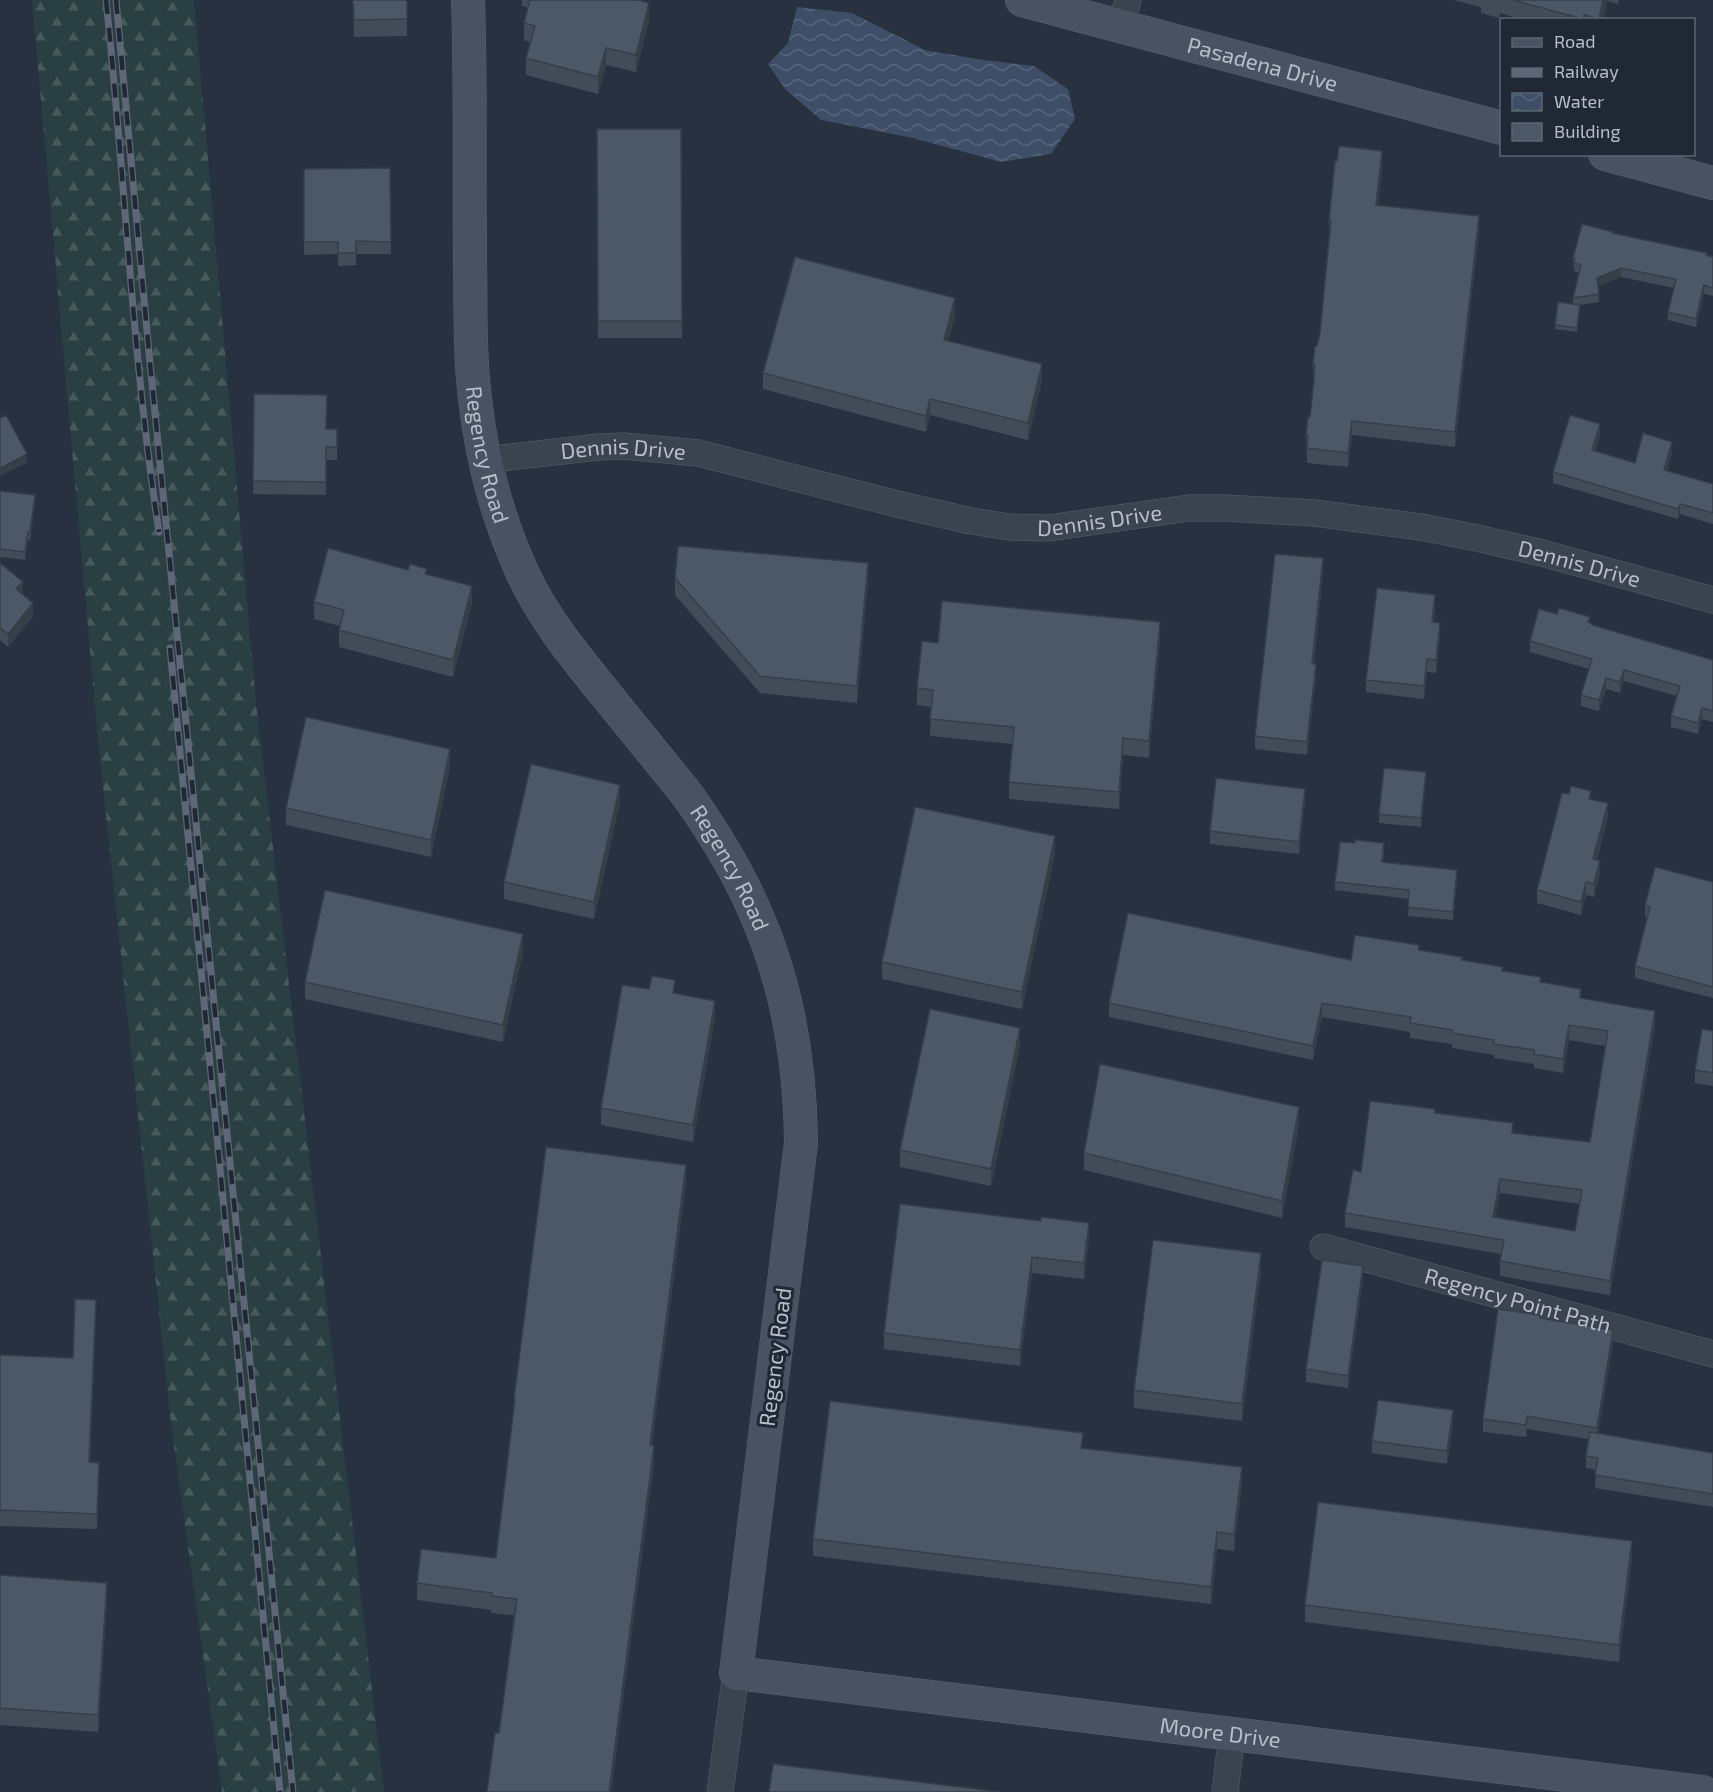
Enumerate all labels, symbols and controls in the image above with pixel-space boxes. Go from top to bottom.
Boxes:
legend [1500,18,1695,156]
text: Road [1554,30,1595,52]
street label: Pasadena Drive [1185,31,1341,96]
text: Railway [1554,60,1619,82]
text: Water [1554,90,1604,112]
text: Building [1554,120,1621,142]
street label: Regency Road [462,385,516,526]
street label: Dennis Drive [559,432,687,464]
street label: Dennis Drive [1037,498,1164,540]
street label: Dennis Drive [1516,534,1644,592]
street label: Regency Road [686,799,776,934]
street label: Regency Point Path [1422,1262,1614,1337]
street label: Regency Road [753,1286,795,1428]
street label: Moore Drive [1158,1711,1283,1752]

